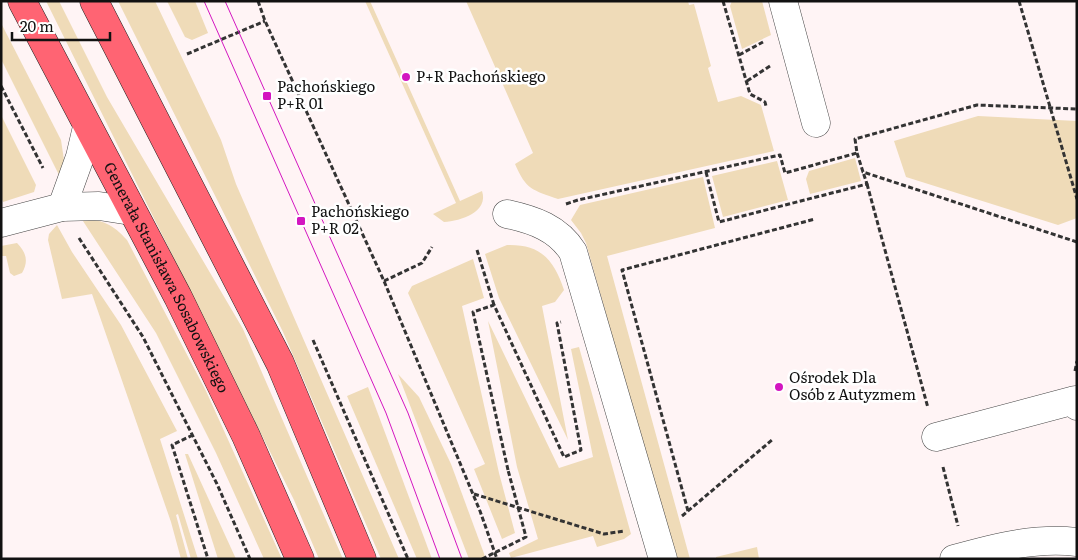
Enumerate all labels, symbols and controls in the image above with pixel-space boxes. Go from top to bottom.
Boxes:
scale bar [12,10,110,42]
text: 20 m [20,14,54,37]
place label: P+R Pachońskiego [416,64,546,87]
marker: P+R Pachońskiego [400,71,412,83]
place label: Pachońskiego P+R 01 [277,74,375,114]
marker: Pachońskiego P+R 01 [261,90,273,102]
street label: Generała Stanisława Sosabowskiego [99,157,236,397]
place label: Pachońskiego P+R 02 [311,199,409,239]
marker: Pachońskiego P+R 02 [295,215,307,227]
place label: Ośrodek Dla Osób z Autyzmem [789,365,916,405]
marker: Ośrodek Dla Osób z Autyzmem [773,381,785,393]

